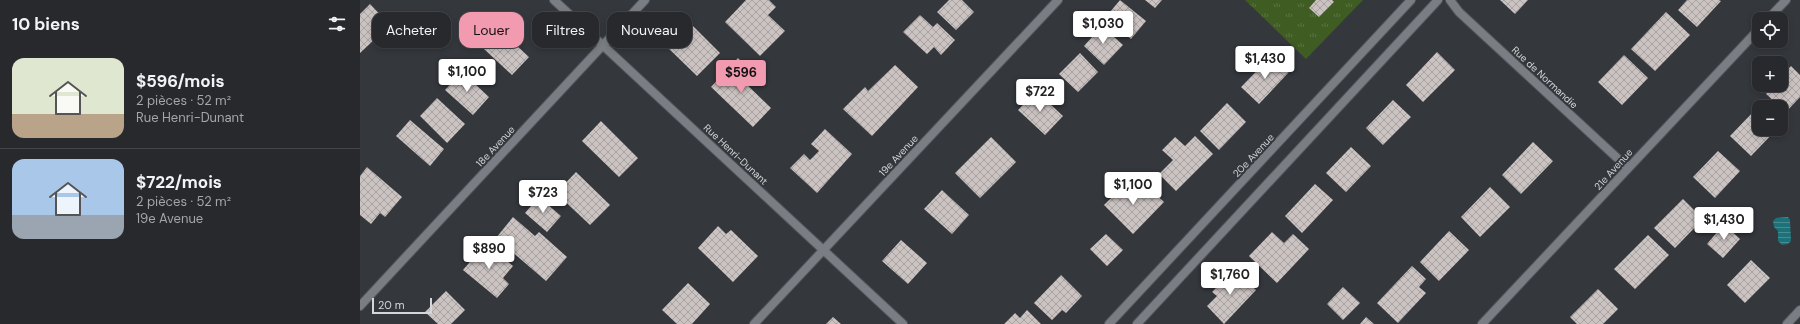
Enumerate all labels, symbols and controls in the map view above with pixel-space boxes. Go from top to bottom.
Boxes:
pin: $1,030 [1070,11,1136,45]
chip: Acheter [372,12,451,48]
chip: Louer [459,12,524,48]
chip: Filtres [532,12,599,48]
chip: Nouveau [607,12,692,48]
map controls [1752,12,1788,136]
button: locate [1752,12,1788,48]
text: 10 biens [12,13,80,35]
icon: filters [326,13,348,35]
text: $1,030 [1082,15,1124,32]
street label: Rue de Normandie [1509,43,1581,112]
pin: $1,430 [1232,46,1298,80]
text: $1,430 [1244,50,1286,67]
button: + [1752,56,1788,92]
pin: $1,100 [434,59,500,93]
pin: $596 [717,60,765,94]
text: $1,100 [448,63,486,80]
text: $596 [725,64,757,81]
text: $596/mois [136,70,224,92]
icon: home [44,74,92,122]
pin: $722 [1016,79,1064,113]
text: $722 [1025,83,1055,100]
text: 2 pièces · 52 m² [136,92,231,109]
button: − [1752,100,1788,136]
text: Rue Henri-Dunant [136,109,244,126]
street label: Rue Henri-Dunant [701,121,771,188]
street label: 18e Avenue [473,123,518,170]
street label: 20e Avenue [1230,131,1277,180]
street label: 19e Avenue [876,132,921,179]
street label: 21e Avenue [1591,146,1636,193]
text: $722/mois [136,171,222,193]
pin: $1,100 [1100,172,1166,206]
icon: home [44,175,92,223]
text: $1,100 [1114,176,1152,193]
pin: $723 [519,180,567,214]
text: $723 [528,184,558,201]
text: 2 pièces · 52 m² [136,193,231,210]
pin: $1,430 [1691,207,1757,241]
text: 19e Avenue [136,210,203,227]
text: $1,430 [1703,211,1745,228]
pin: $890 [465,236,513,270]
text: $890 [472,240,506,257]
pin: $1,760 [1197,262,1263,296]
text: $1,760 [1210,266,1250,283]
scale bar [372,296,432,315]
text: 20 m [378,298,404,312]

